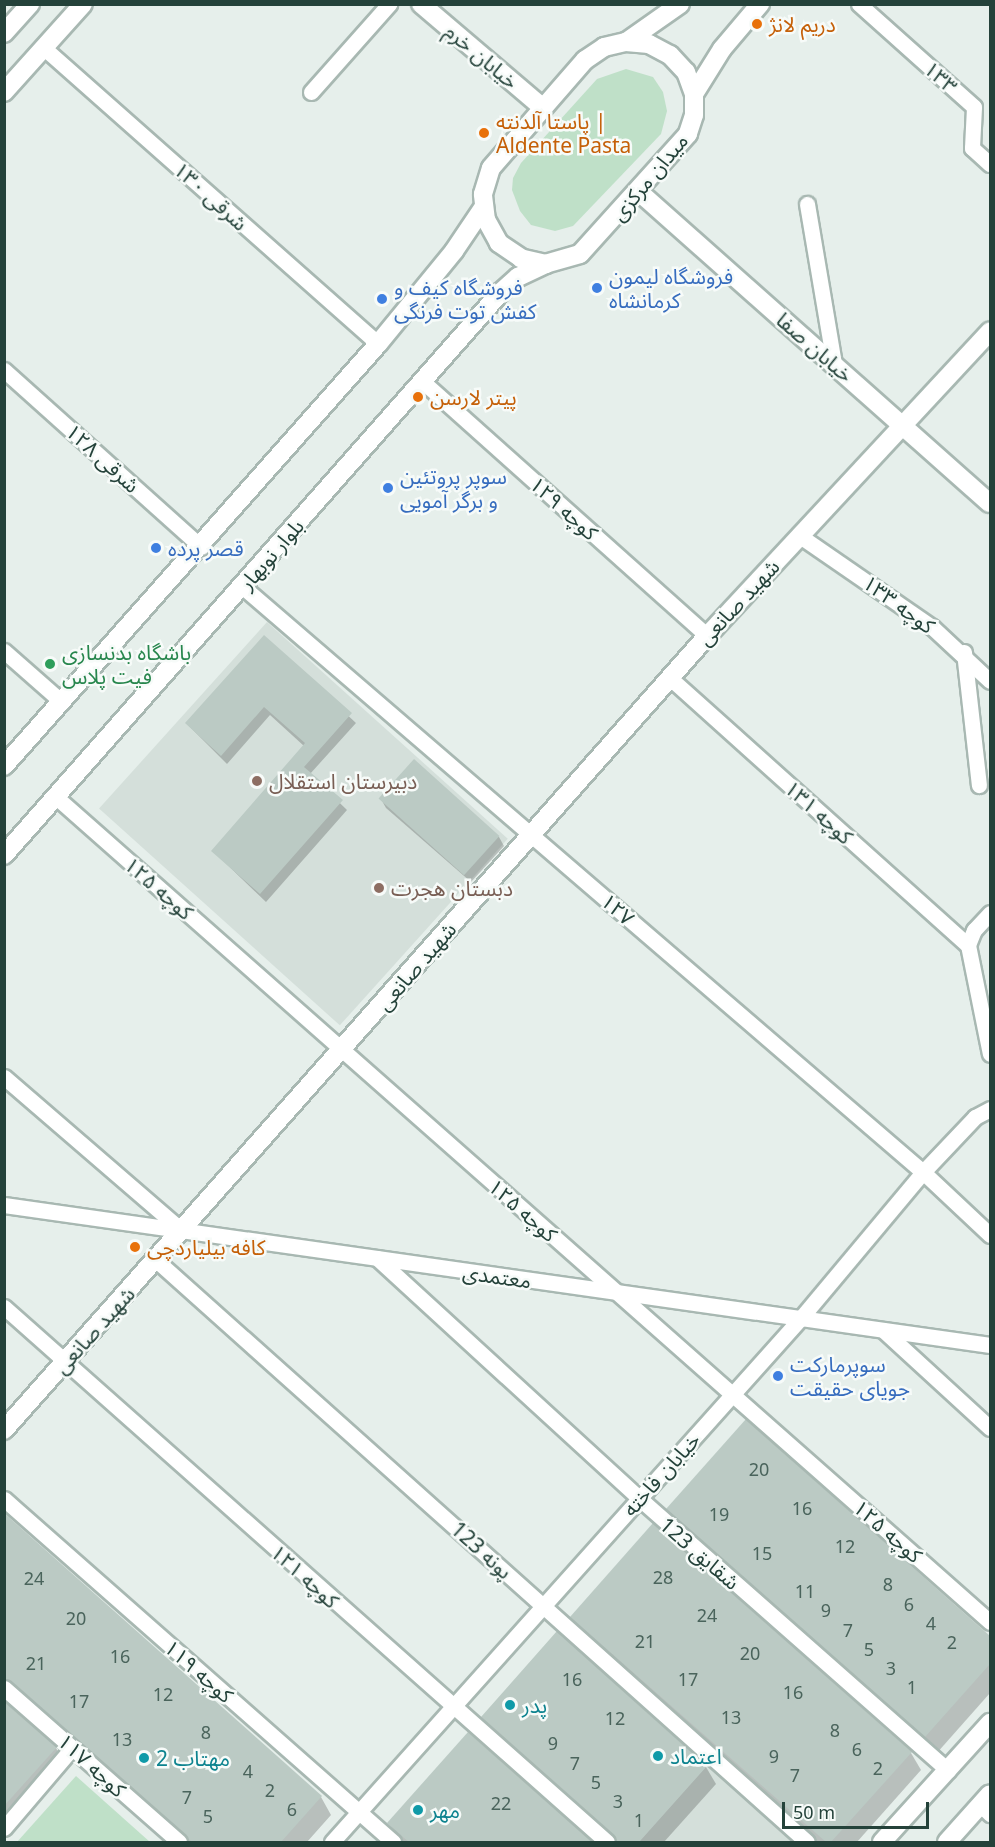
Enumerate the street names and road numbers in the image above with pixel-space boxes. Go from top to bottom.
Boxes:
street label: خیابان خرم [440,18,524,94]
street label: ۱۳۳ [919,56,963,98]
street label: میدان مرکزی [605,128,693,226]
street label: ۱۳۰ شرقی [169,156,253,236]
street label: خیابان صفا [771,307,859,387]
street label: ۱۲۸ شرقی [61,418,145,498]
street label: کوچه ۱۲۹ [525,471,603,545]
street label: بلوار نوبهار [233,513,309,595]
street label: شهید صانعی [692,554,784,650]
street label: کوچه ۱۳۳ [858,570,940,638]
street label: کوچه ۱۳۱ [780,775,858,849]
street label: کوچه ۱۲۵ [120,851,198,925]
street label: ۱۲۷ [596,888,640,930]
street label: شهید صانعی [371,917,461,1015]
street label: کوچه ۱۲۵ [484,1173,562,1247]
street label: معتمدی [461,1259,533,1293]
street label: شهید صانعی [48,1281,140,1379]
street label: خیابان فاخته [617,1427,705,1521]
street label: کوچه ۱۲۵ [849,1494,927,1568]
street label: 123 شقایق [655,1511,745,1595]
street label: 123 پونه [446,1516,518,1584]
street label: کوچه ۱۲۱ [266,1539,344,1613]
street label: کوچه ۱۱۹ [160,1634,238,1708]
street label: کوچه ۱۱۷ [53,1728,131,1802]

